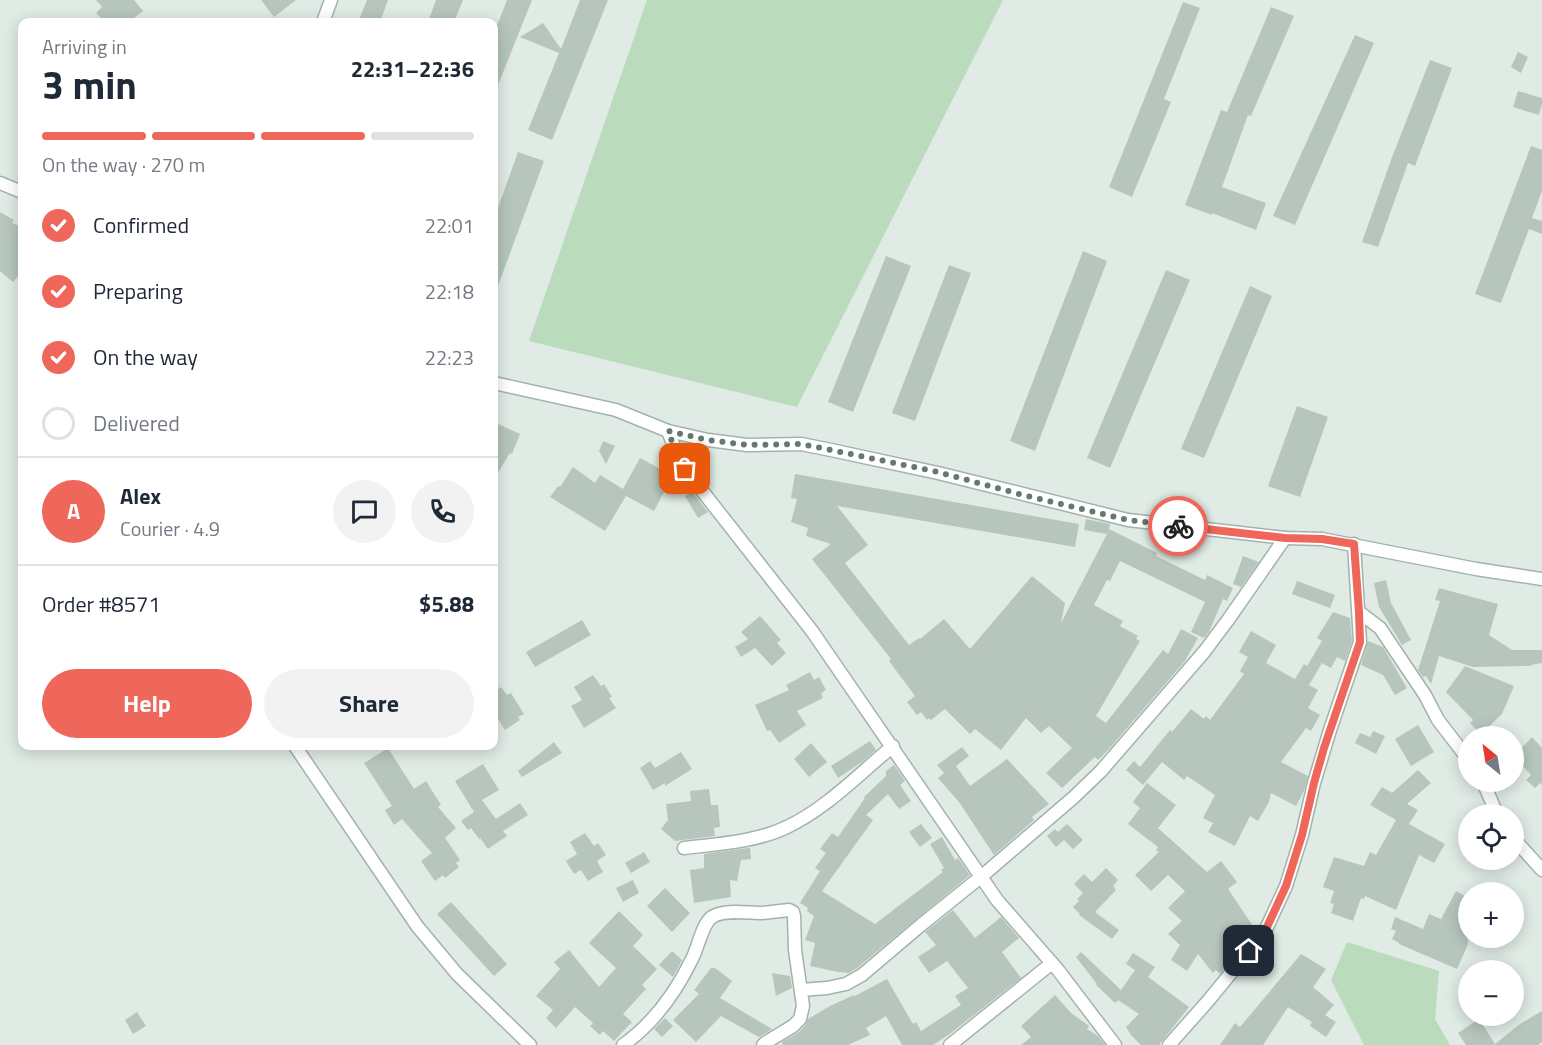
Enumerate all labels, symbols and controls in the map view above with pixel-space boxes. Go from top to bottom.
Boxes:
text: Arriving in [42,31,127,62]
text: 22:31–22:36 [351,52,474,86]
text: 3 min [42,55,137,114]
text: On the way · 270 m [42,149,205,180]
text: Confirmed [93,208,189,242]
icon: check [42,209,75,242]
text: 22:01 [425,210,474,241]
text: Preparing [93,274,183,308]
icon: check [42,275,75,308]
text: 22:18 [425,276,474,307]
text: On the way [93,340,198,374]
icon: check [42,341,75,374]
text: 22:23 [425,342,474,373]
text: Delivered [93,406,180,440]
pin [659,443,710,494]
icon: bag [668,452,701,485]
text: Alex [120,479,161,513]
button: chat [333,480,396,543]
button: phone [411,480,474,543]
text: A [67,494,80,528]
courier [1148,496,1208,556]
icon: bike [1162,510,1195,543]
text: Courier · 4.9 [120,513,220,544]
text: Order #8571 [42,587,161,621]
text: $5.88 [419,587,474,621]
button: Help [42,669,252,738]
button: Share [264,669,474,738]
north arrow [1458,726,1524,792]
map controls [1458,726,1524,1026]
button: locate [1458,804,1524,870]
button: + [1458,882,1524,948]
pin [1223,925,1274,976]
icon: home [1232,934,1265,967]
button: − [1458,960,1524,1026]

